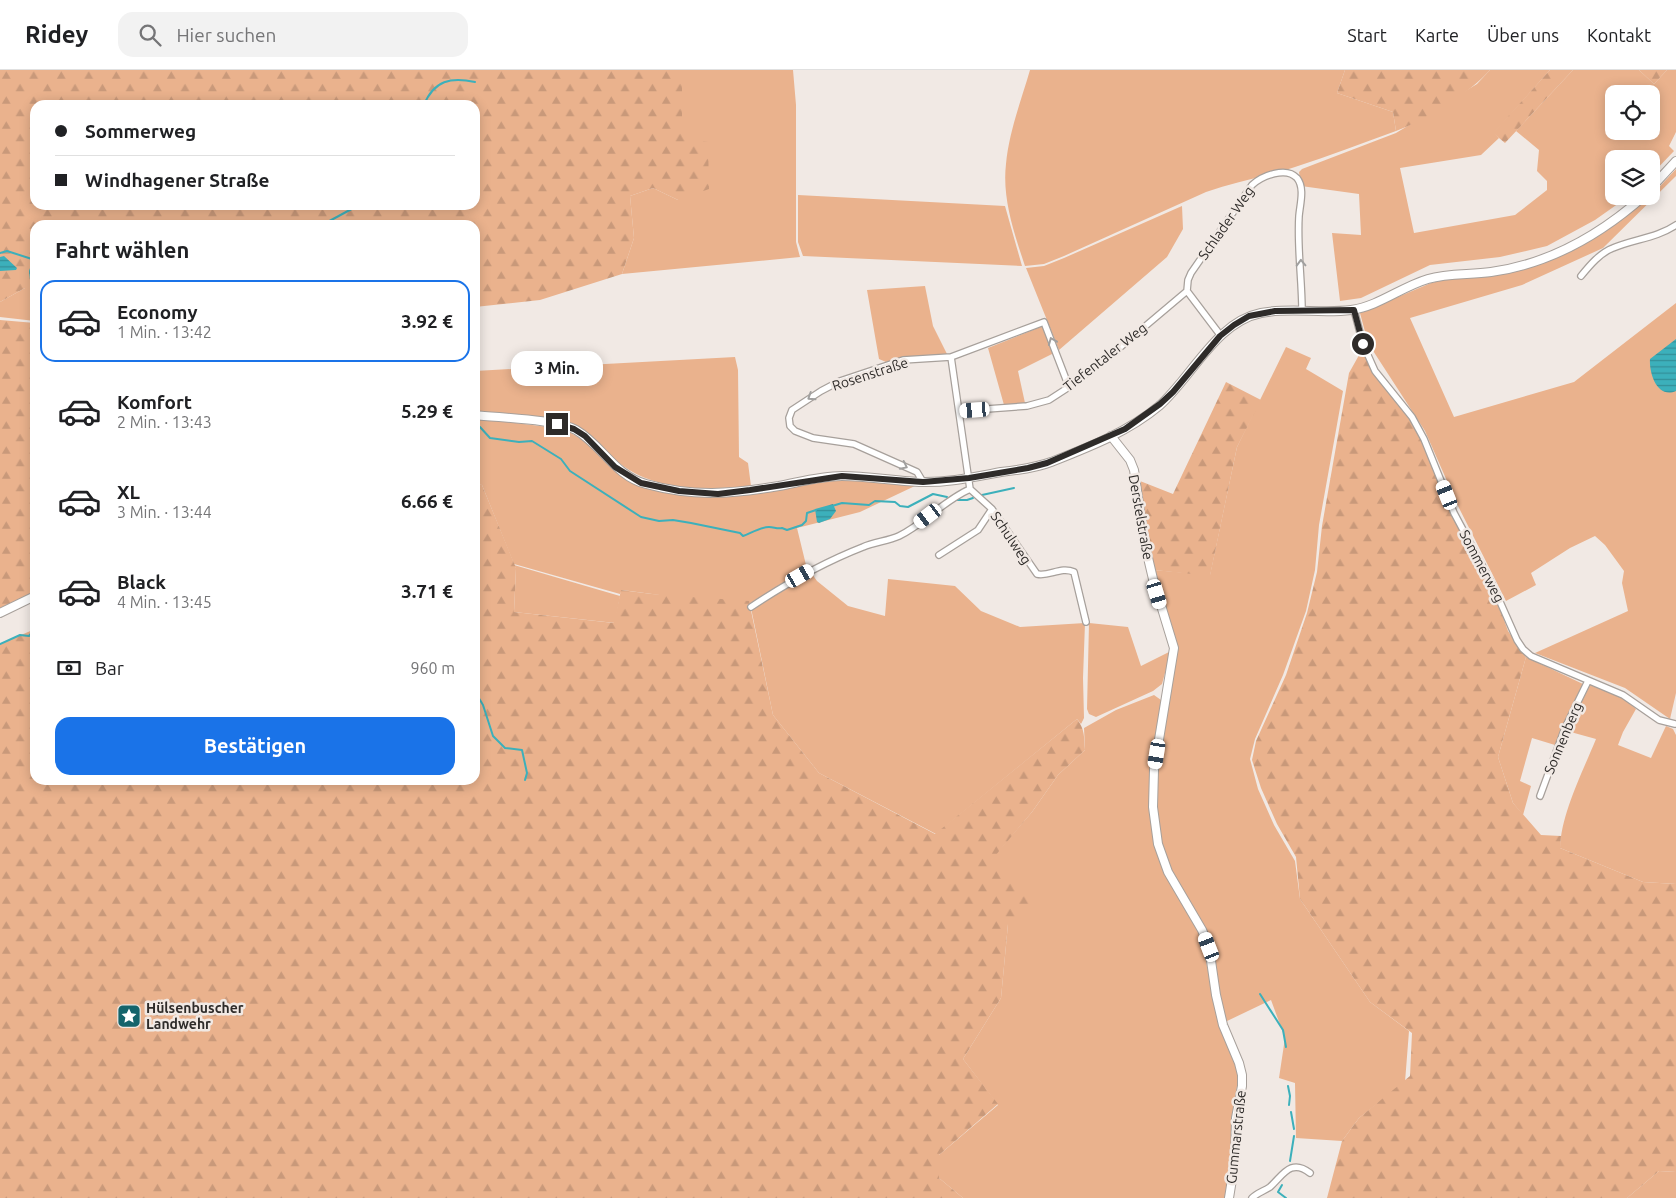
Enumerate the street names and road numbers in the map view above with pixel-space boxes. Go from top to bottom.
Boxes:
street label: Schlader Weg [1195,183,1257,263]
street label: Tiefentaler Weg [1060,319,1150,395]
street label: Rosenstraße [830,354,910,394]
street label: Derstelstraße [1126,473,1156,561]
street label: Schulweg [988,509,1034,567]
street label: Sommerweg [1456,527,1508,605]
street label: Sonnenberg [1541,700,1585,776]
street label: Gummarstraße [1223,1089,1249,1185]

